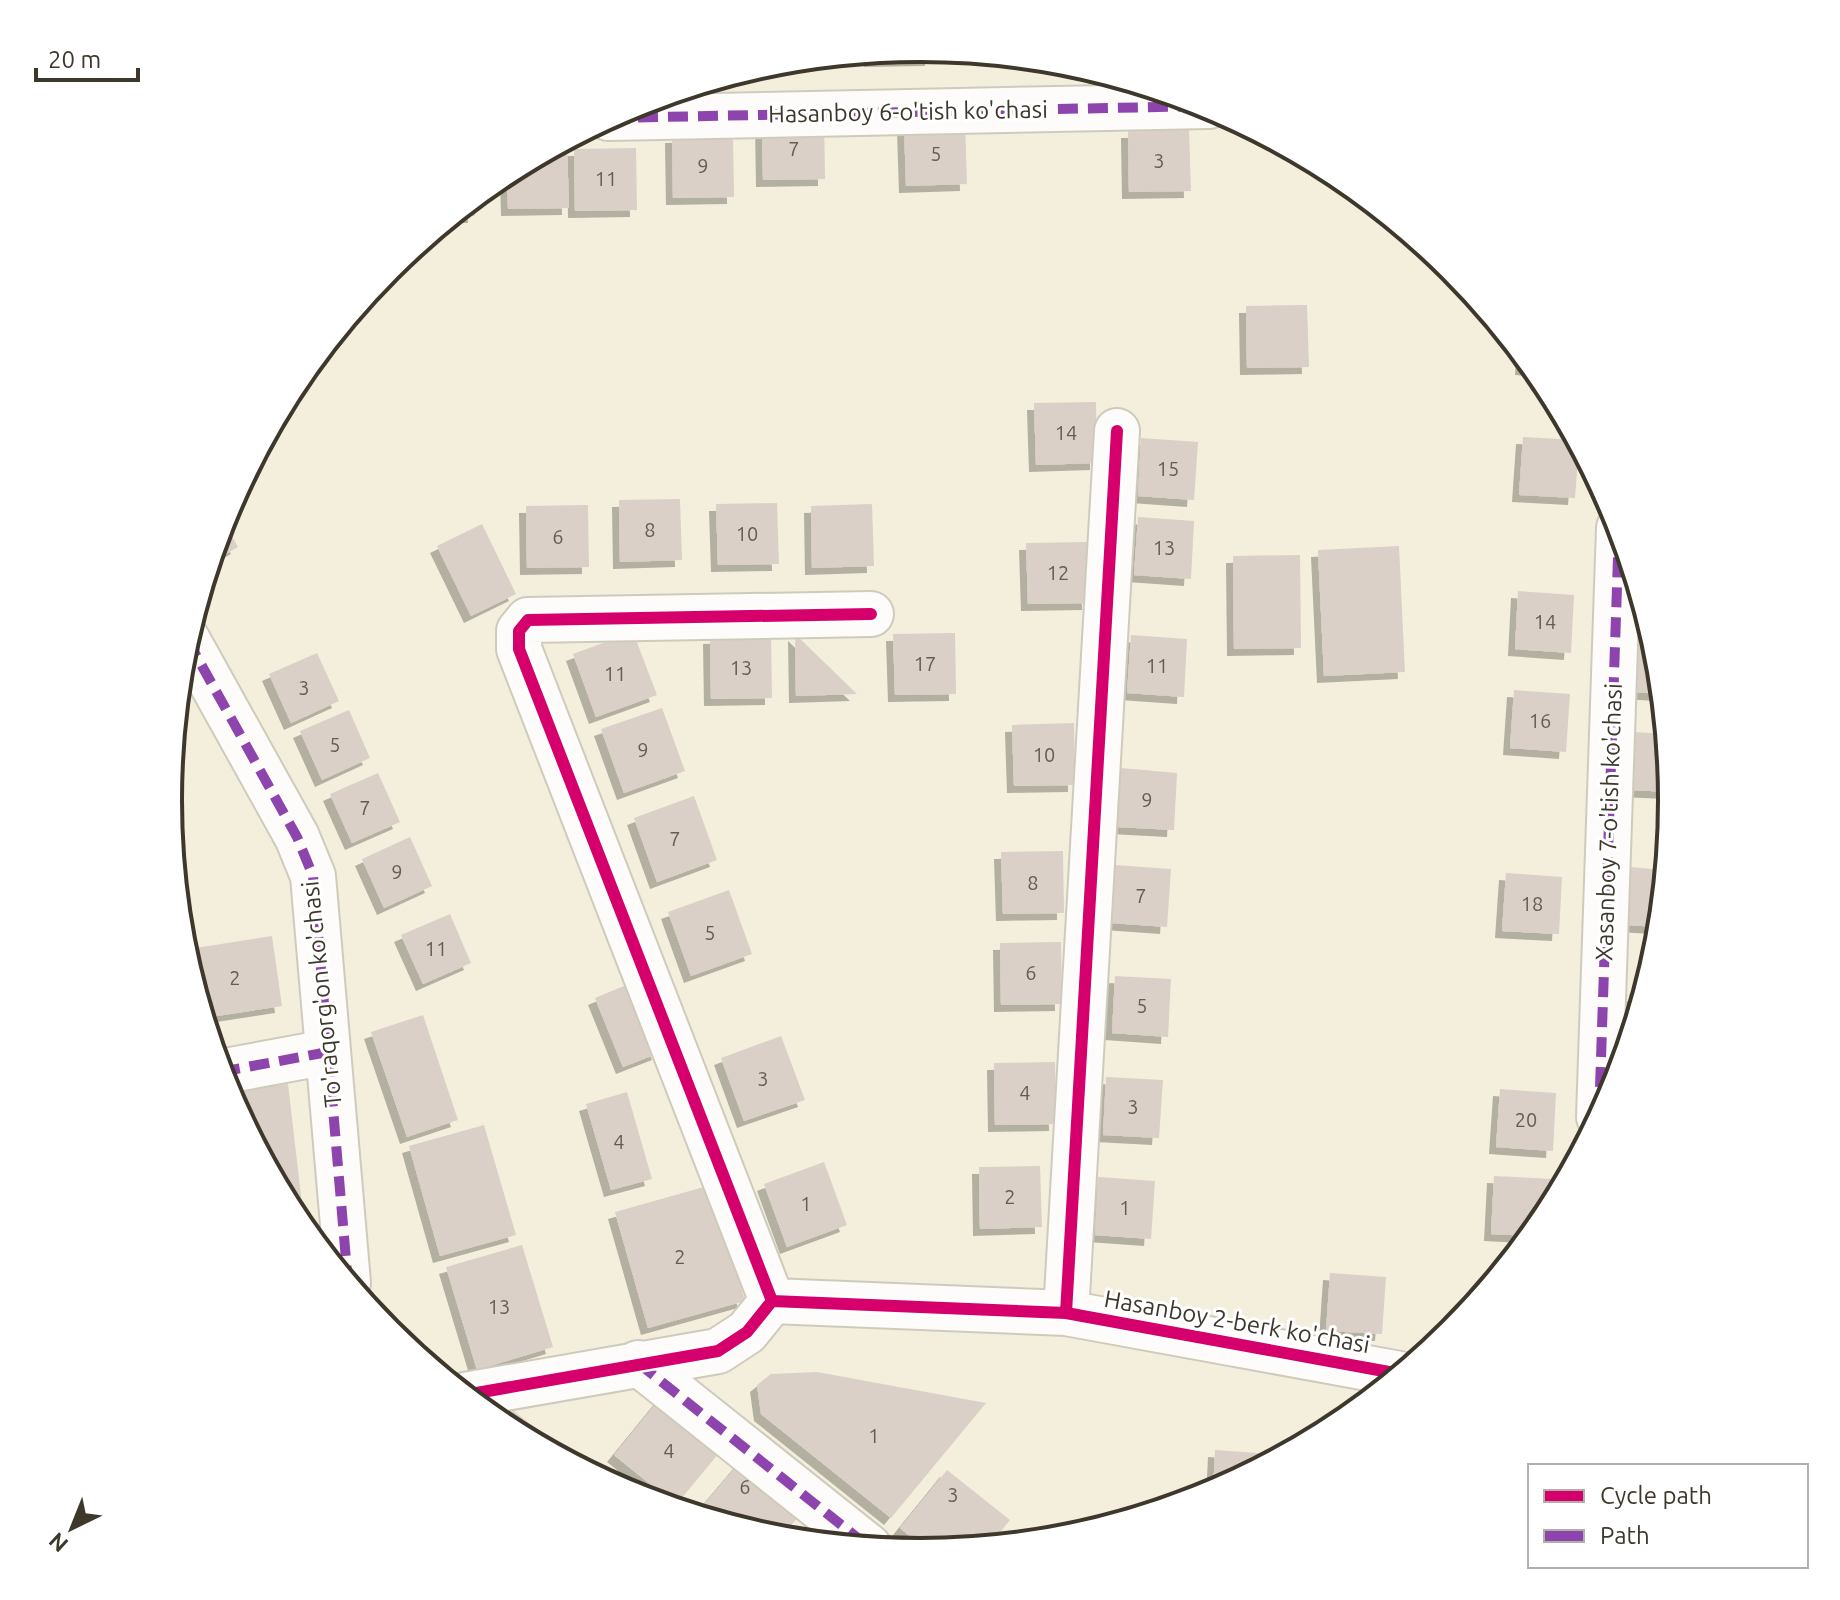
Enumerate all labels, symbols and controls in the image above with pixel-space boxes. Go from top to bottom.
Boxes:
scale bar [36,32,138,82]
text: 20 m [48,46,101,73]
street label: Hasanboy 6-o'tish ko'chasi [768,96,1048,127]
house number: 7 [788,137,800,160]
house number: 5 [930,142,942,165]
house number: 3 [1153,149,1165,172]
house number: 9 [697,154,709,177]
house number: 11 [595,167,617,190]
house number: 14 [1055,421,1077,444]
house number: 15 [1157,457,1179,480]
house number: 8 [644,518,656,541]
house number: 10 [736,522,758,545]
house number: 6 [552,525,564,548]
house number: 13 [1153,536,1175,559]
house number: 12 [1047,561,1069,584]
house number: 14 [1534,610,1556,633]
house number: 17 [914,652,936,675]
house number: 11 [1146,654,1168,677]
house number: 13 [730,656,752,679]
house number: 11 [604,662,626,685]
house number: 3 [298,676,310,699]
street label: Xasanboy 7-o'tish ko'chasi [1590,683,1627,961]
house number: 16 [1529,709,1551,732]
house number: 5 [329,733,341,756]
house number: 9 [637,738,649,761]
house number: 10 [1033,743,1055,766]
house number: 9 [1141,788,1153,811]
house number: 7 [359,796,371,819]
house number: 7 [669,827,681,850]
house number: 9 [391,860,403,883]
house number: 8 [1027,871,1039,894]
street label: To'raqorg'on ko'chasi [296,880,347,1108]
house number: 7 [1135,884,1147,907]
house number: 18 [1521,892,1543,915]
house number: 5 [704,921,716,944]
house number: 11 [425,937,447,960]
house number: 6 [1025,961,1037,984]
house number: 2 [229,966,241,989]
house number: 5 [1136,994,1148,1017]
house number: 3 [757,1067,769,1090]
house number: 4 [1019,1081,1031,1104]
house number: 3 [1127,1095,1139,1118]
house number: 20 [1515,1108,1537,1131]
house number: 4 [613,1130,625,1153]
house number: 2 [1004,1185,1016,1208]
house number: 1 [800,1192,812,1215]
house number: 1 [1119,1196,1131,1219]
house number: 2 [674,1245,686,1268]
street label: Hasanboy 2-berk ko'chasi [1102,1285,1372,1358]
house number: 13 [488,1295,510,1318]
house number: 1 [868,1424,880,1447]
house number: 4 [663,1439,675,1462]
legend [1528,1464,1808,1568]
house number: 6 [739,1475,751,1498]
text: Cycle path [1600,1482,1712,1509]
house number: 3 [947,1483,959,1506]
north arrow [32,1488,112,1568]
text: Path [1600,1522,1650,1549]
text: N [43,1528,73,1558]

